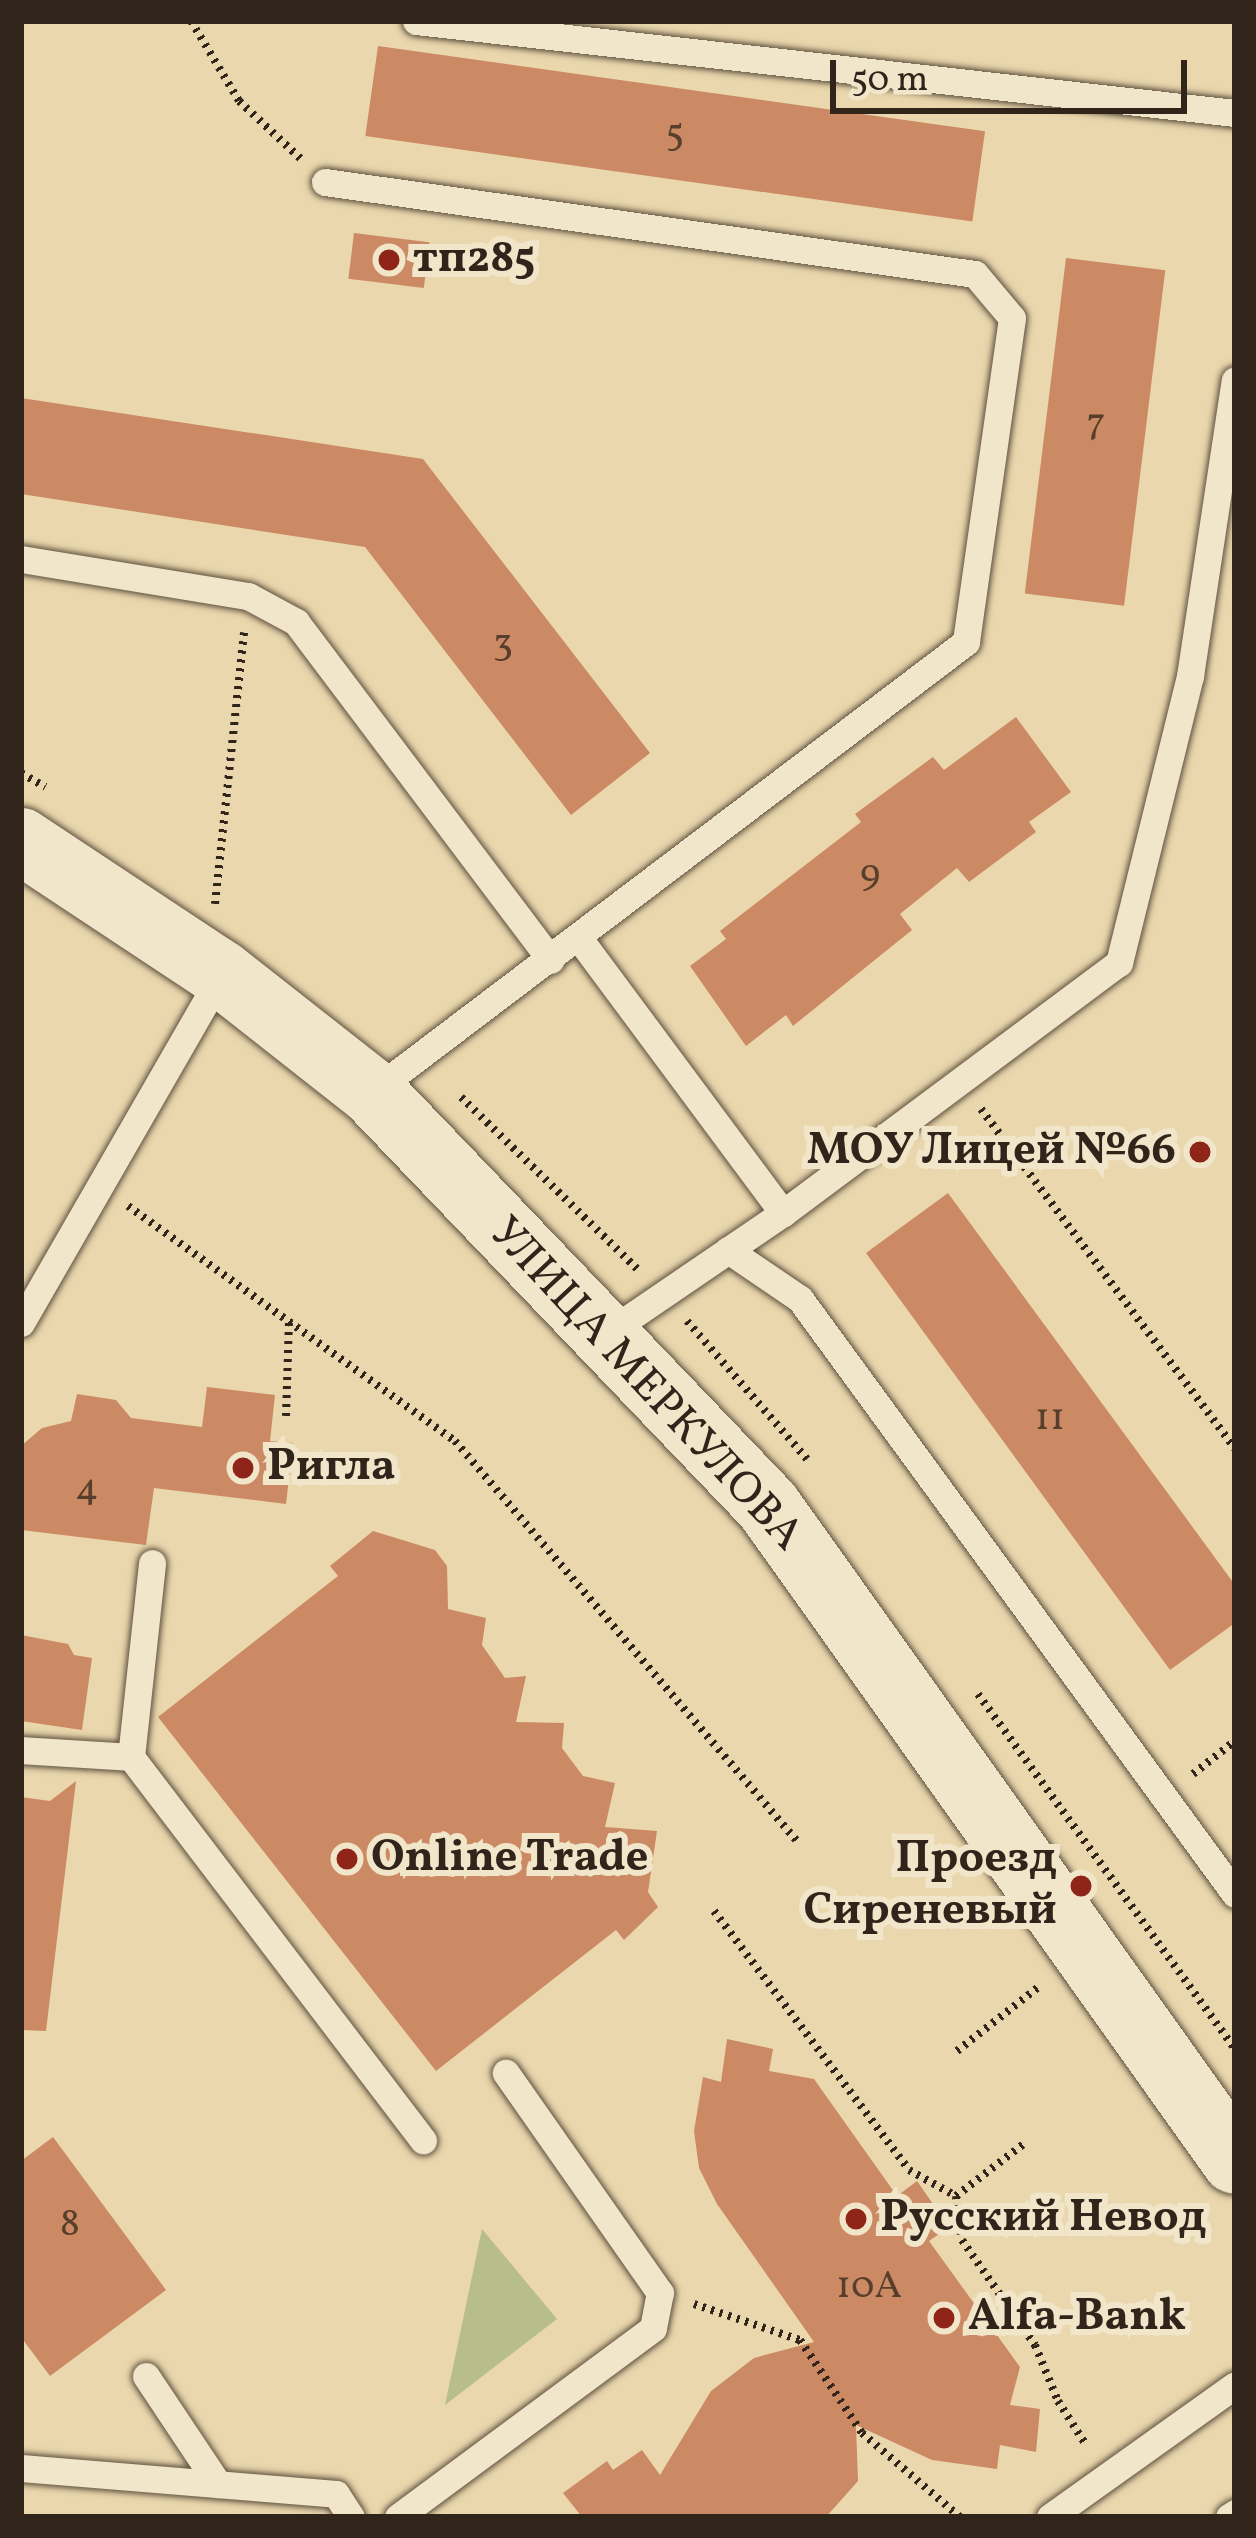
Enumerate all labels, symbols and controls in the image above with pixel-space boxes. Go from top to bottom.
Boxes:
scale bar [836,36,1193,110]
text: 50 m [851,56,928,106]
house number: 5 [666,111,684,157]
place label: тп285 [413,233,535,287]
marker: тп285 [376,247,402,273]
house number: 7 [1087,401,1105,447]
house number: 3 [493,621,513,667]
house number: 9 [860,852,880,898]
place label: МОУ Лицей №66 [805,1125,1176,1179]
marker: МОУ Лицей №66 [1187,1139,1213,1165]
street label: УЛИЦА МЕРКУЛОВА [477,1207,813,1563]
house number: 11 [1035,1396,1065,1442]
place label: Ригла [267,1441,395,1495]
marker: Ригла [230,1455,256,1481]
house number: 4 [75,1466,99,1512]
place label: Online Trade [371,1832,649,1886]
place label: Проезд Сиреневый [803,1833,1057,1939]
marker: Online Trade [334,1846,360,1872]
marker: Проезд Сиреневый [1068,1873,1094,1899]
place label: Русский Невод [880,2192,1206,2246]
house number: 8 [60,2202,80,2248]
marker: Русский Невод [843,2206,869,2232]
house number: 10А [836,2264,902,2310]
place label: Alfa-Bank [968,2291,1186,2345]
marker: Alfa-Bank [931,2305,957,2331]

